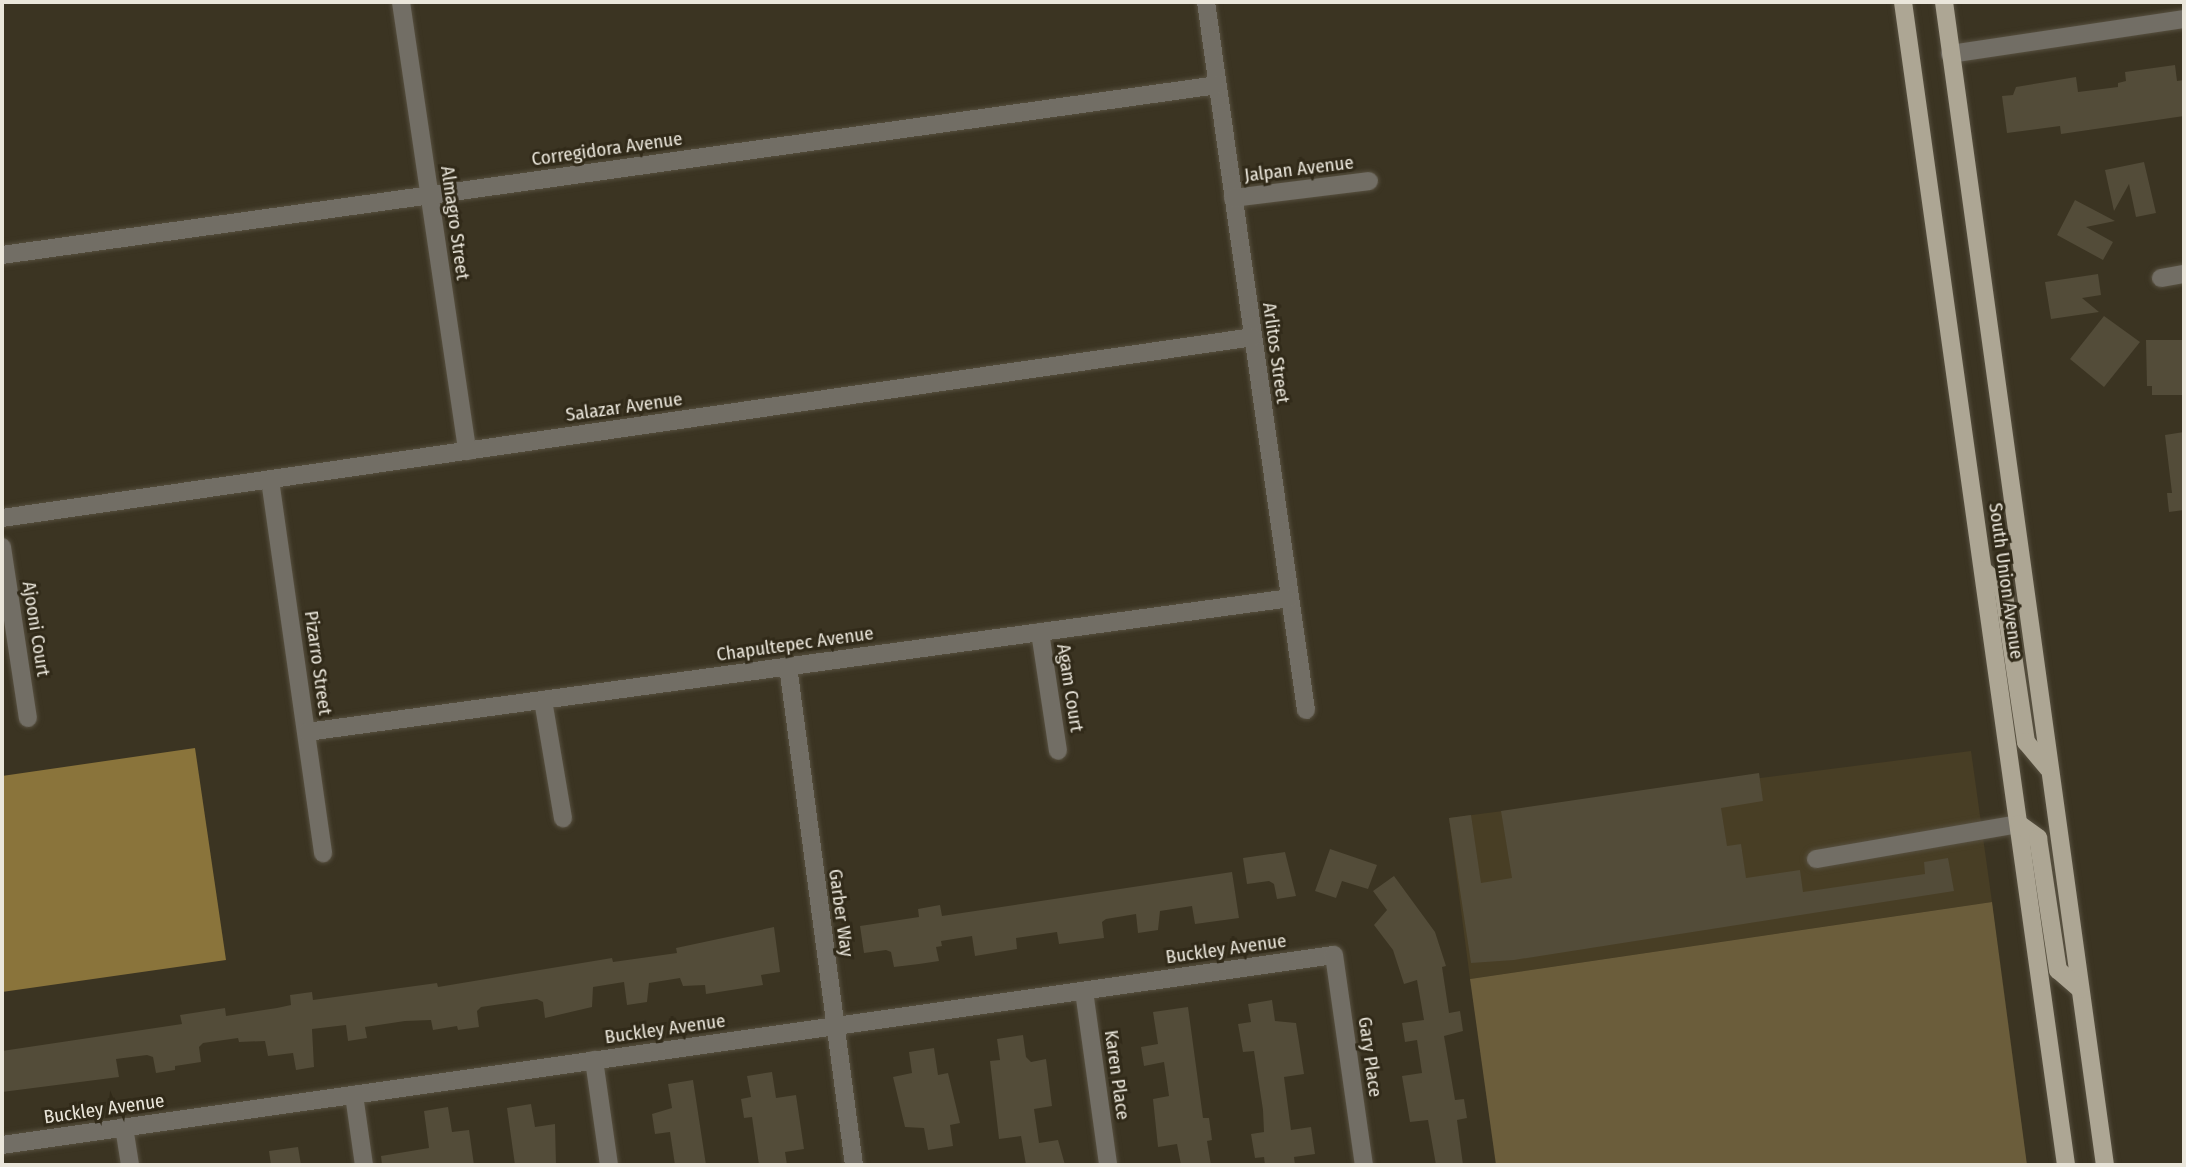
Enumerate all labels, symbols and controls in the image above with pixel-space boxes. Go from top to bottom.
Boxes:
street label: Corregidora Avenue [530,127,684,171]
street label: Jalpan Avenue [1243,151,1355,187]
street label: Almagro Street [436,164,474,282]
street label: Arlitos Street [1258,301,1294,405]
street label: Salazar Avenue [564,388,684,426]
street label: South Union Avenue [1984,501,2028,661]
street label: Ajooni Court [17,580,55,678]
street label: Pizarro Street [299,609,337,717]
street label: Chapultepec Avenue [715,622,875,666]
street label: Agam Court [1052,642,1088,734]
street label: Garber Way [824,868,858,958]
street label: Buckley Avenue [1164,929,1288,969]
street label: Buckley Avenue [603,1009,727,1049]
street label: Gary Place [1353,1015,1387,1099]
street label: Karen Place [1099,1029,1135,1121]
street label: Buckley Avenue [42,1089,166,1129]

